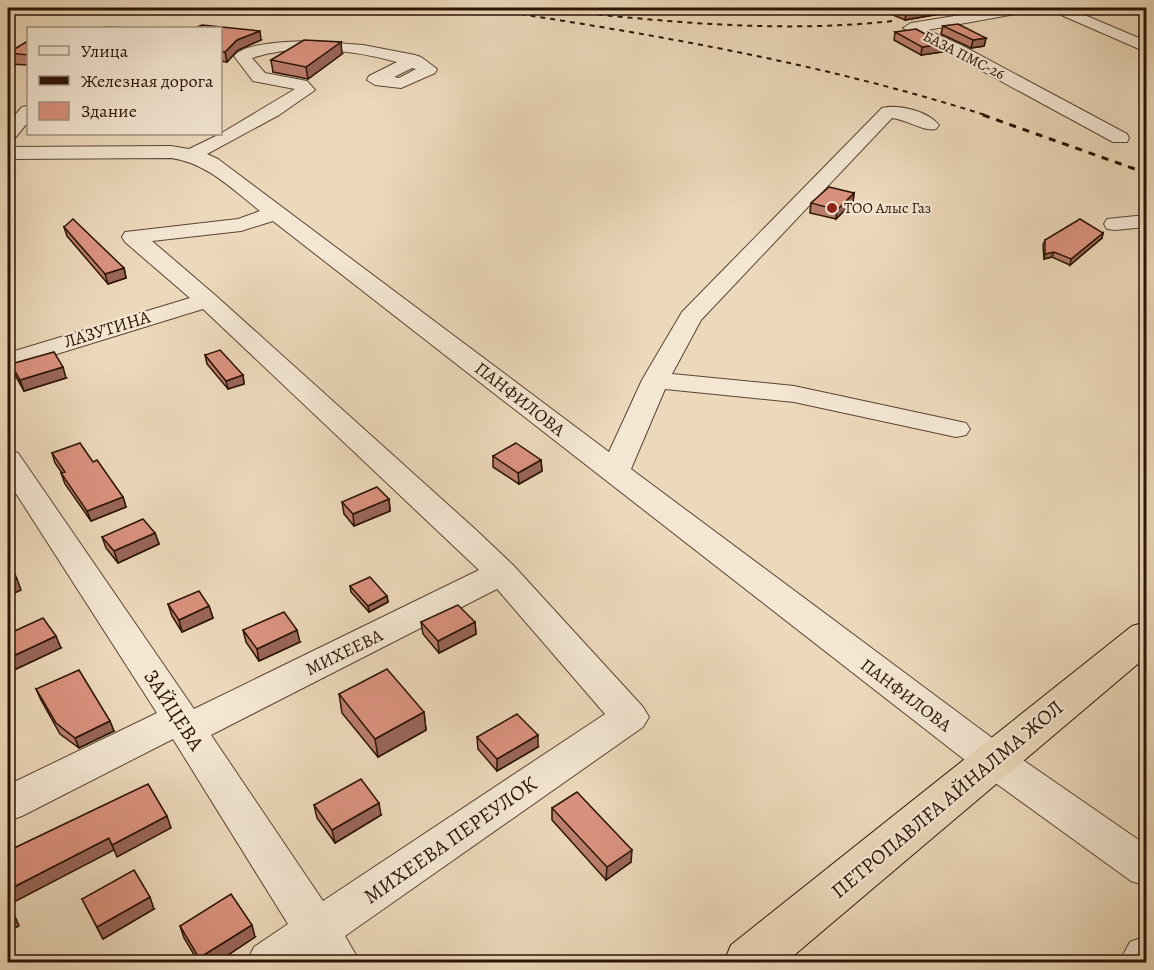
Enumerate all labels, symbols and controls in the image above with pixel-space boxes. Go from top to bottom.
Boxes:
street label: БАЗА ПМС-26 [920,26,1008,84]
legend [27,27,222,135]
text: Улица [81,39,129,63]
text: Железная дорога [81,69,214,93]
text: Здание [81,99,137,123]
place label: ТОО Алыс Газ [844,198,931,218]
marker: ТОО Алыс Газ [825,201,839,215]
street label: ЛАЗУТИНА [61,304,154,354]
street label: ПАНФИЛОВА [470,356,570,442]
street label: МИХЕЕВА [301,623,387,681]
street label: ПАНФИЛОВА [856,653,957,737]
street label: ЗАЙЦЕВА [137,664,211,757]
street label: ПЕТРОПАВЛҒА АЙНАЛМА ЖОЛ [825,693,1069,905]
street label: МИХЕЕВА ПЕРЕУЛОК [358,769,543,910]

